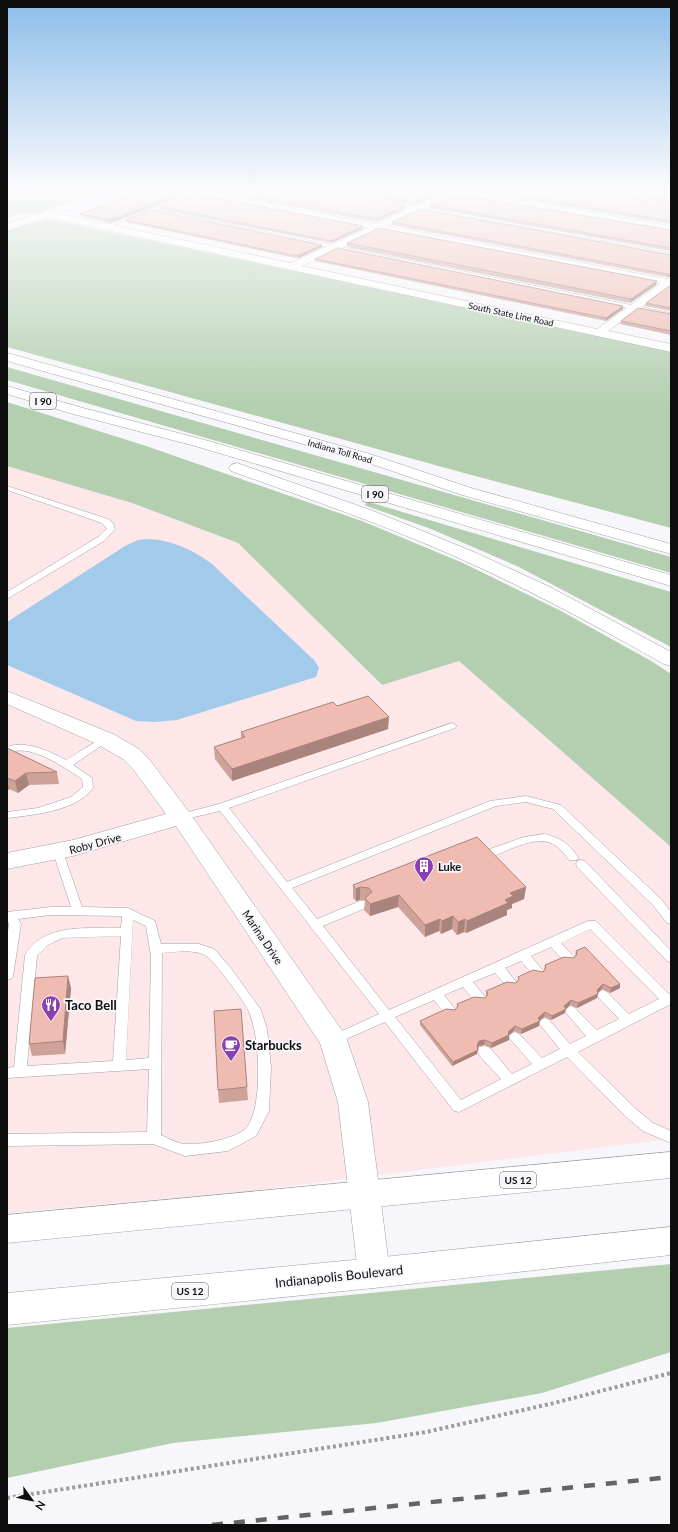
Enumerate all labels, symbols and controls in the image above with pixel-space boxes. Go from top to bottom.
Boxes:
street label: South State Line Road [467,300,555,328]
road number: I 90 [30,393,56,409]
street label: Indiana Toll Road [307,437,373,465]
road number: I 90 [362,486,388,502]
street label: Roby Drive [68,830,123,856]
building icon: Luke [413,855,435,883]
place label: Luke [438,860,461,873]
street label: Marina Drive [240,907,286,967]
restaurant icon: Taco Bell [40,994,62,1022]
place label: Taco Bell [65,997,117,1013]
cafe icon: Starbucks [220,1034,242,1062]
place label: Starbucks [245,1037,302,1053]
road number: US 12 [500,1172,536,1188]
street label: Indianapolis Boulevard [274,1261,404,1291]
road number: US 12 [172,1283,208,1299]
north arrow [12,1480,52,1520]
text: N [33,1499,49,1513]

